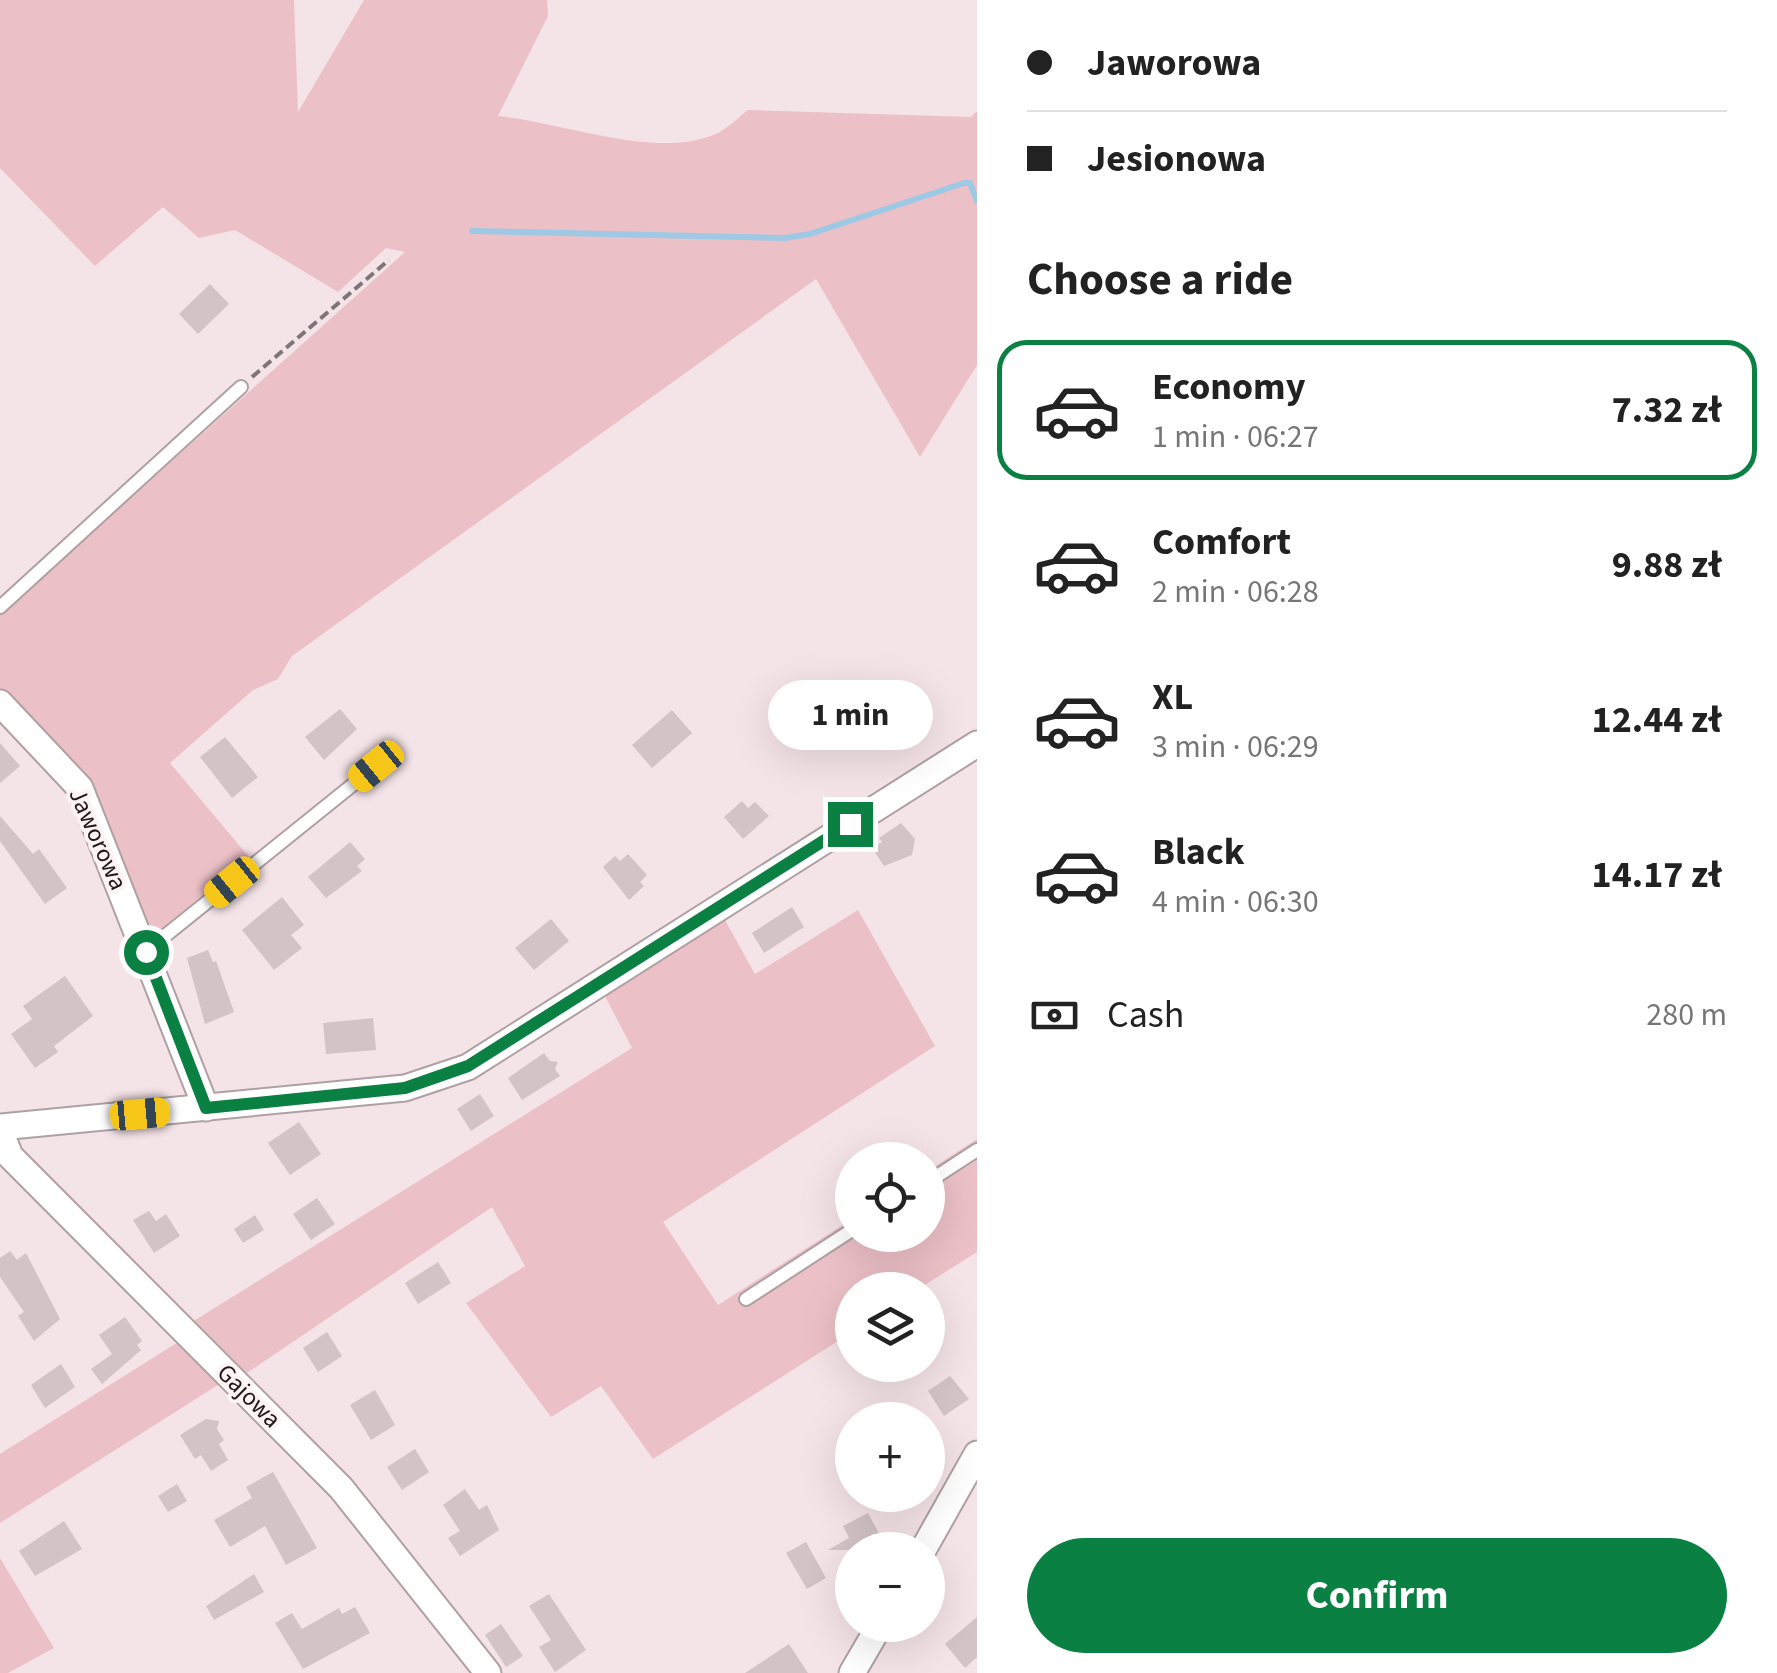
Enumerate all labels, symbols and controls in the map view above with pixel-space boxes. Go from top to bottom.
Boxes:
text: Jaworowa [1087,36,1261,90]
text: Jesionowa [1087,132,1266,186]
text: Choose a ride [1027,248,1293,312]
text: Economy [1152,360,1305,414]
icon: car [1032,365,1122,455]
text: 7.32 zł [1612,383,1722,437]
text: 1 min · 06:27 [1152,414,1319,460]
text: Comfort [1152,515,1291,569]
icon: car [1032,520,1122,610]
text: 9.88 zł [1612,538,1722,592]
text: 2 min · 06:28 [1152,569,1319,615]
text: XL [1152,670,1193,724]
icon: car [1032,675,1122,765]
callout: 1 min [768,679,932,749]
text: 1 min [812,692,889,738]
text: 12.44 zł [1592,693,1722,747]
text: 3 min · 06:29 [1152,724,1319,770]
car [343,735,409,797]
street label: Jaworowa [60,782,136,896]
route end [828,802,873,847]
text: Black [1152,825,1245,879]
icon: car [1032,830,1122,920]
text: 14.17 zł [1592,848,1722,902]
car [199,851,265,913]
text: 4 min · 06:30 [1152,879,1319,925]
route start [124,930,169,975]
icon: cash [1027,988,1082,1043]
text: Cash [1107,988,1184,1042]
text: 280 m [1646,992,1727,1038]
car [109,1096,171,1132]
map controls [835,1142,945,1642]
button: locate [835,1142,945,1252]
button: layers [835,1272,945,1382]
street label: Gajowa [209,1356,289,1436]
button: + [835,1402,945,1512]
button: − [835,1532,945,1642]
button: Confirm [1027,1538,1727,1653]

